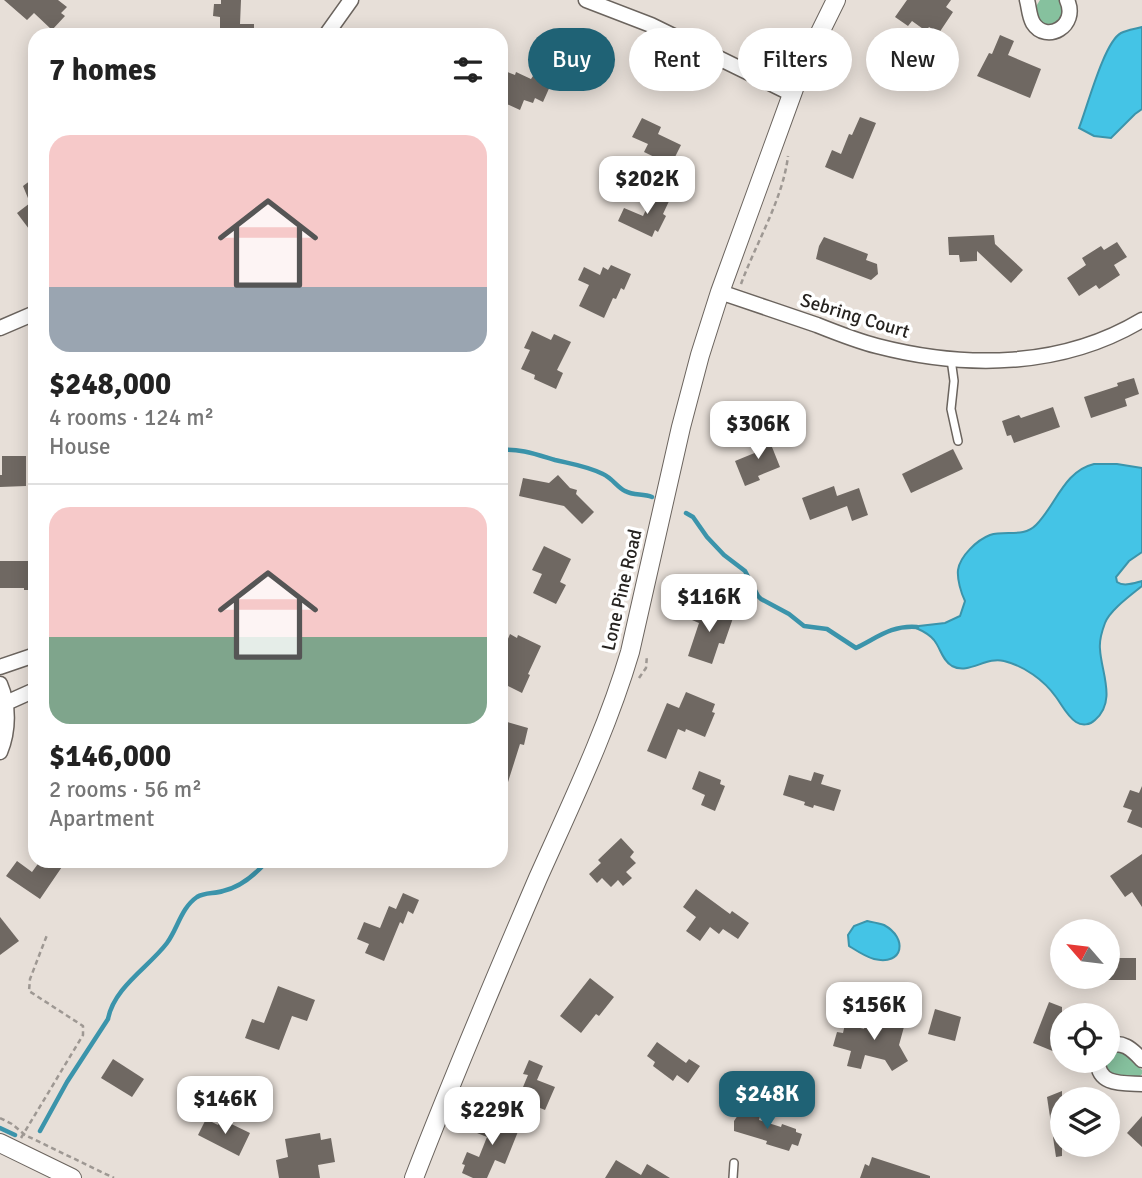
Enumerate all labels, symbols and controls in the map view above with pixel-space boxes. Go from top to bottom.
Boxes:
chip: Buy [528,28,615,91]
chip: Rent [629,28,724,91]
chip: Filters [738,28,852,91]
chip: New [866,28,959,91]
icon: filters [449,51,487,89]
text: 7 homes [49,52,156,89]
pin: $202K [598,156,696,216]
text: $202K [615,164,679,193]
icon: home [205,180,331,306]
street label: Sebring Court [798,288,913,344]
text: $248,000 [49,366,171,403]
pin: $306K [709,402,807,461]
text: 4 rooms · 124 m² [49,403,214,432]
text: $306K [726,409,790,438]
text: House [49,432,111,461]
street label: Lone Pine Road [596,527,648,653]
icon: home [205,552,331,678]
pin: $116K [660,574,758,634]
text: $116K [677,582,741,611]
text: $146,000 [49,738,171,775]
text: 2 rooms · 56 m² [49,775,202,804]
text: Apartment [49,804,154,833]
north arrow [1050,919,1120,989]
map controls [1050,919,1120,1157]
pin: $156K [825,982,923,1042]
text: $156K [842,990,906,1019]
button: locate [1050,1003,1120,1073]
pin: $248K [718,1072,816,1131]
pin: $146K [176,1076,274,1136]
text: $248K [735,1079,799,1108]
text: $146K [193,1084,257,1113]
button: layers [1050,1087,1120,1157]
pin: $229K [443,1088,541,1147]
text: $229K [460,1095,524,1124]

